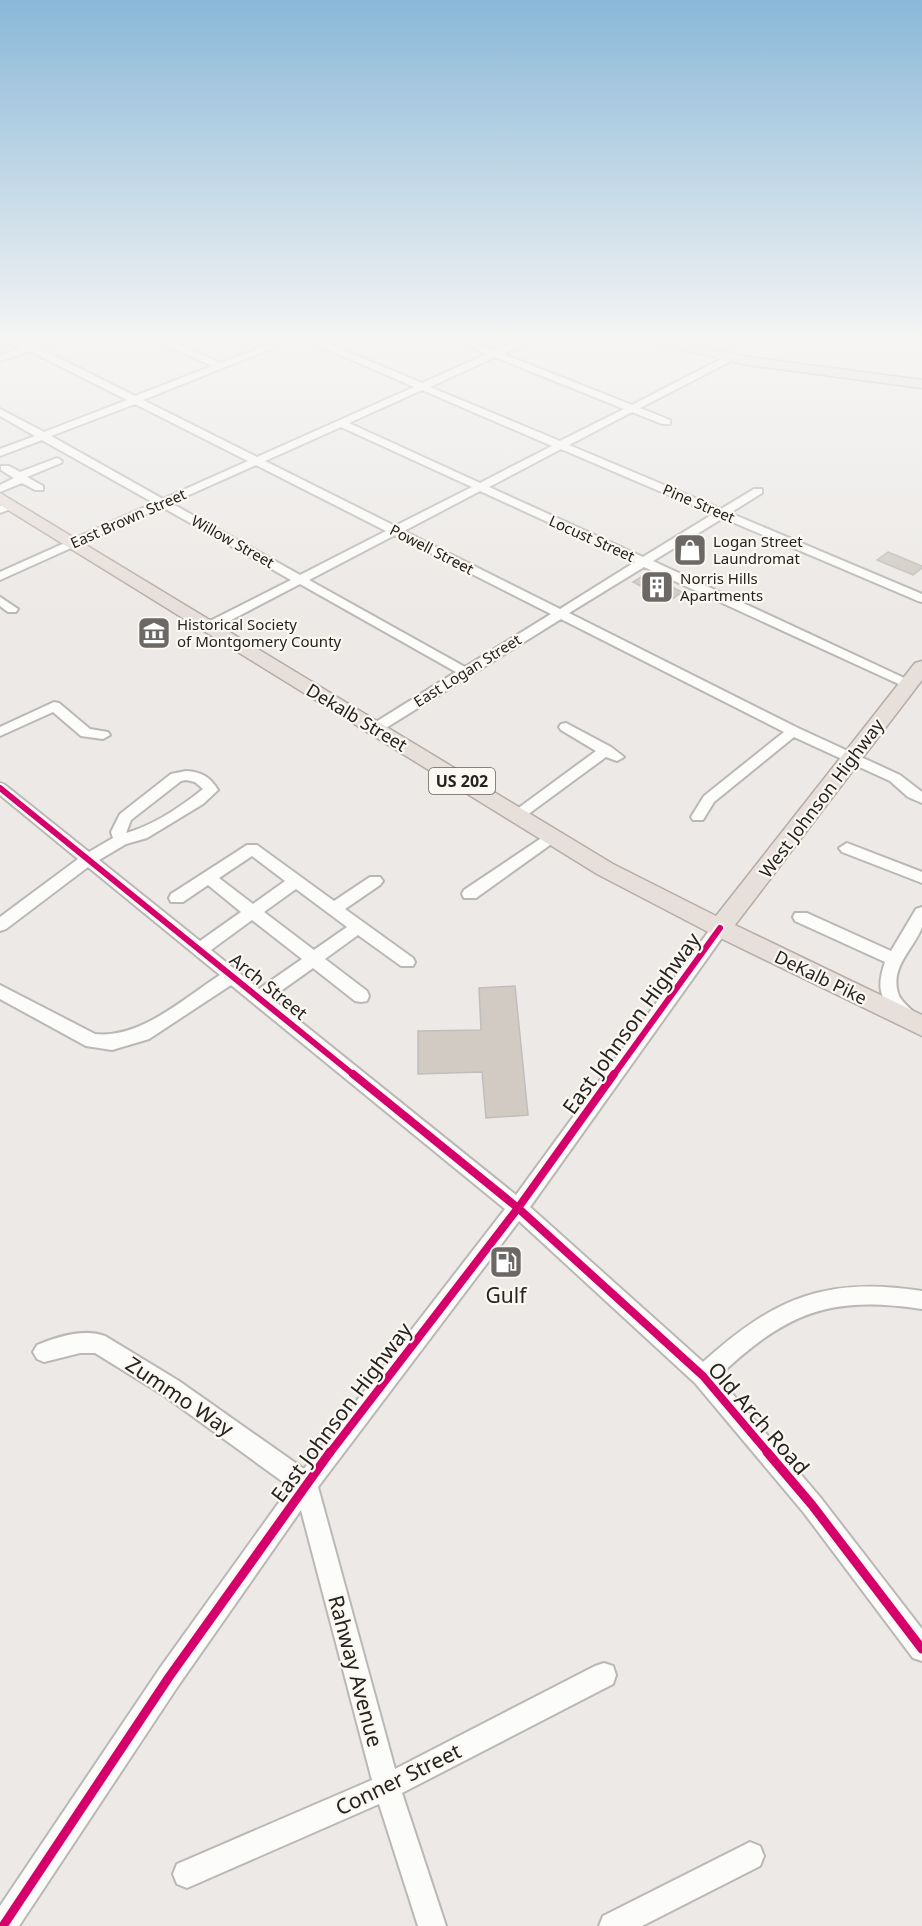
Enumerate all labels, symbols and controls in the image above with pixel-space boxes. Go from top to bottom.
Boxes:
street label: Pine Street [660,479,739,527]
street label: East Brown Street [67,483,189,552]
street label: Willow Street [188,510,279,572]
street label: Locust Street [546,510,639,566]
street label: Powell Street [387,519,478,579]
place label: Logan Street Laundromat [713,531,803,568]
shop icon: Logan Street Laundromat [672,532,708,568]
place label: Norris Hills Apartments [680,568,763,605]
building icon: Norris Hills Apartments [639,569,675,605]
place label: Historical Society of Montgomery County [177,614,342,651]
museum icon: Historical Society of Montgomery County [136,615,172,651]
street label: East Logan Street [410,629,525,711]
street label: Dekalb Street [302,677,412,757]
street label: West Johnson Highway [753,713,889,882]
road number: US 202 [429,768,495,794]
street label: East Johnson Highway [556,926,707,1119]
street label: DeKalb Pike [771,944,871,1010]
street label: Arch Street [225,947,313,1025]
fuel station icon: Gulf [488,1244,524,1280]
place label: Gulf [486,1281,528,1309]
street label: East Johnson Highway [264,1316,418,1507]
street label: Zummo Way [121,1350,239,1442]
street label: Old Arch Road [702,1356,816,1480]
street label: Rahway Avenue [322,1592,390,1750]
street label: Conner Street [330,1736,466,1822]

